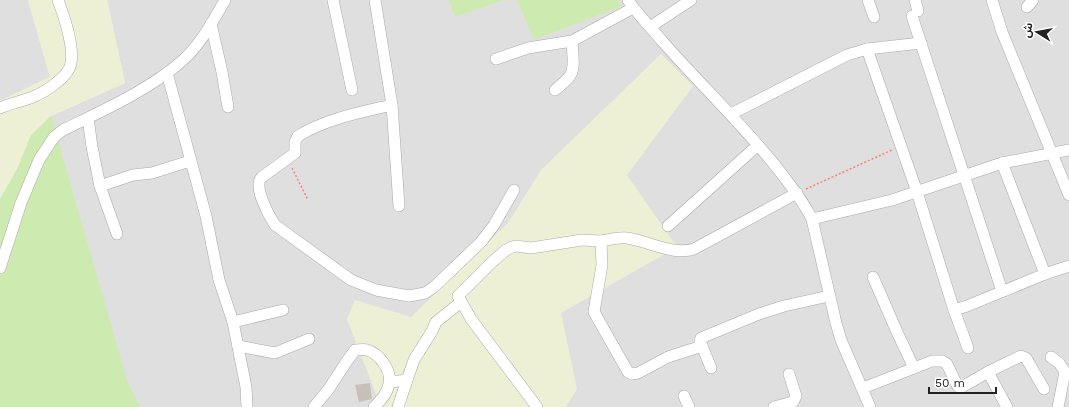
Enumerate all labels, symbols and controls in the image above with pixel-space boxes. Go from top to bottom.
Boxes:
north arrow [1017,12,1057,52]
text: ش [1020,22,1035,39]
scale bar [929,369,996,395]
text: 50 m [935,376,965,390]

